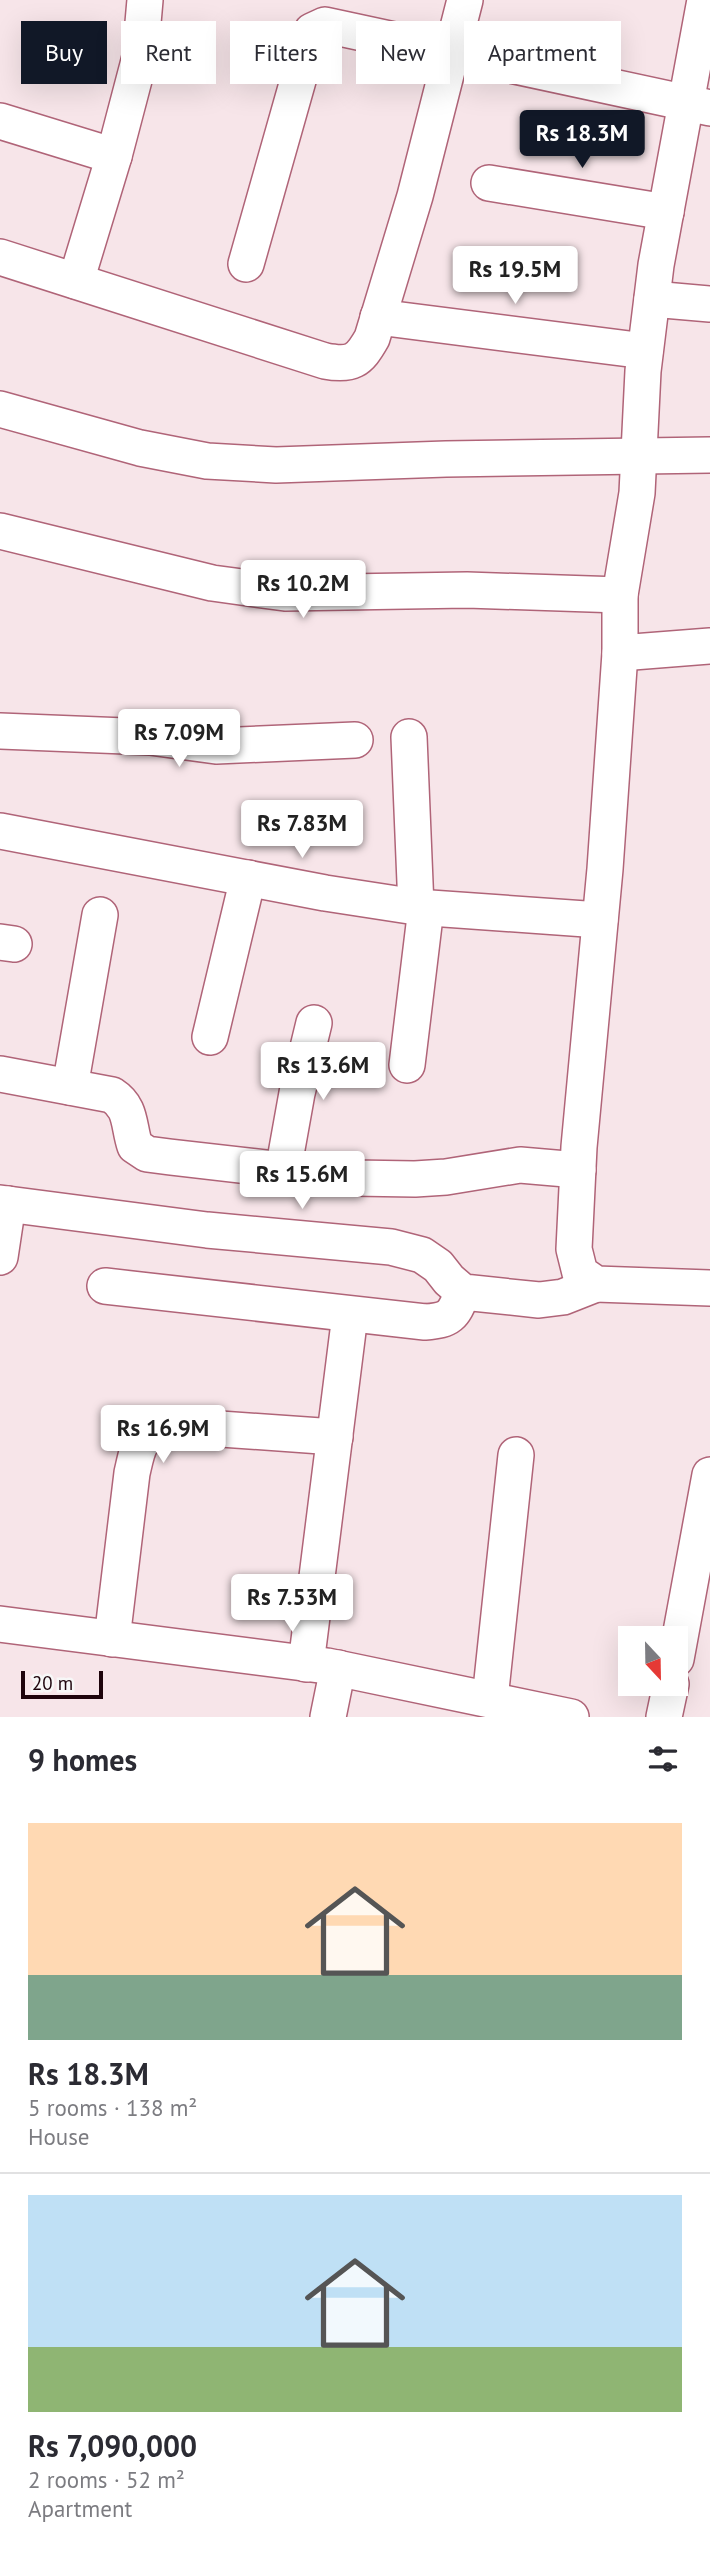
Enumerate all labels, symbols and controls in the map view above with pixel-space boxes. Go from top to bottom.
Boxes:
chip: Buy [21,21,107,84]
chip: Rent [121,21,216,84]
chip: Filters [230,21,342,84]
chip: New [356,21,450,84]
chip: Apartment [464,21,621,84]
pin: Rs 18.3M [510,110,654,170]
text: Rs 18.3M [536,118,628,147]
pin: Rs 19.5M [443,246,587,306]
text: Rs 19.5M [469,254,561,283]
pin: Rs 10.2M [231,560,375,620]
text: Rs 10.2M [257,568,349,597]
pin: Rs 7.09M [107,710,251,769]
text: Rs 7.09M [134,717,224,746]
pin: Rs 7.83M [230,800,374,860]
text: Rs 7.83M [257,808,347,837]
pin: Rs 13.6M [251,1042,395,1102]
text: Rs 13.6M [277,1050,369,1079]
pin: Rs 15.6M [230,1152,374,1211]
text: Rs 15.6M [256,1159,348,1188]
pin: Rs 16.9M [91,1406,235,1465]
text: Rs 16.9M [117,1413,209,1442]
pin: Rs 7.53M [220,1574,364,1634]
text: Rs 7.53M [247,1582,337,1611]
north arrow [618,1626,688,1696]
map controls [618,1626,688,1696]
scale bar [21,1668,103,1700]
text: 20 m [32,1671,73,1695]
text: 9 homes [28,1740,137,1779]
icon: filters [644,1740,682,1778]
icon: home [292,1868,418,1994]
text: Rs 18.3M [28,2054,149,2093]
text: 5 rooms · 138 m² [28,2093,197,2122]
text: House [28,2122,90,2151]
icon: home [292,2240,418,2366]
text: Rs 7,090,000 [28,2426,197,2465]
text: 2 rooms · 52 m² [28,2465,185,2494]
text: Apartment [28,2494,132,2523]

